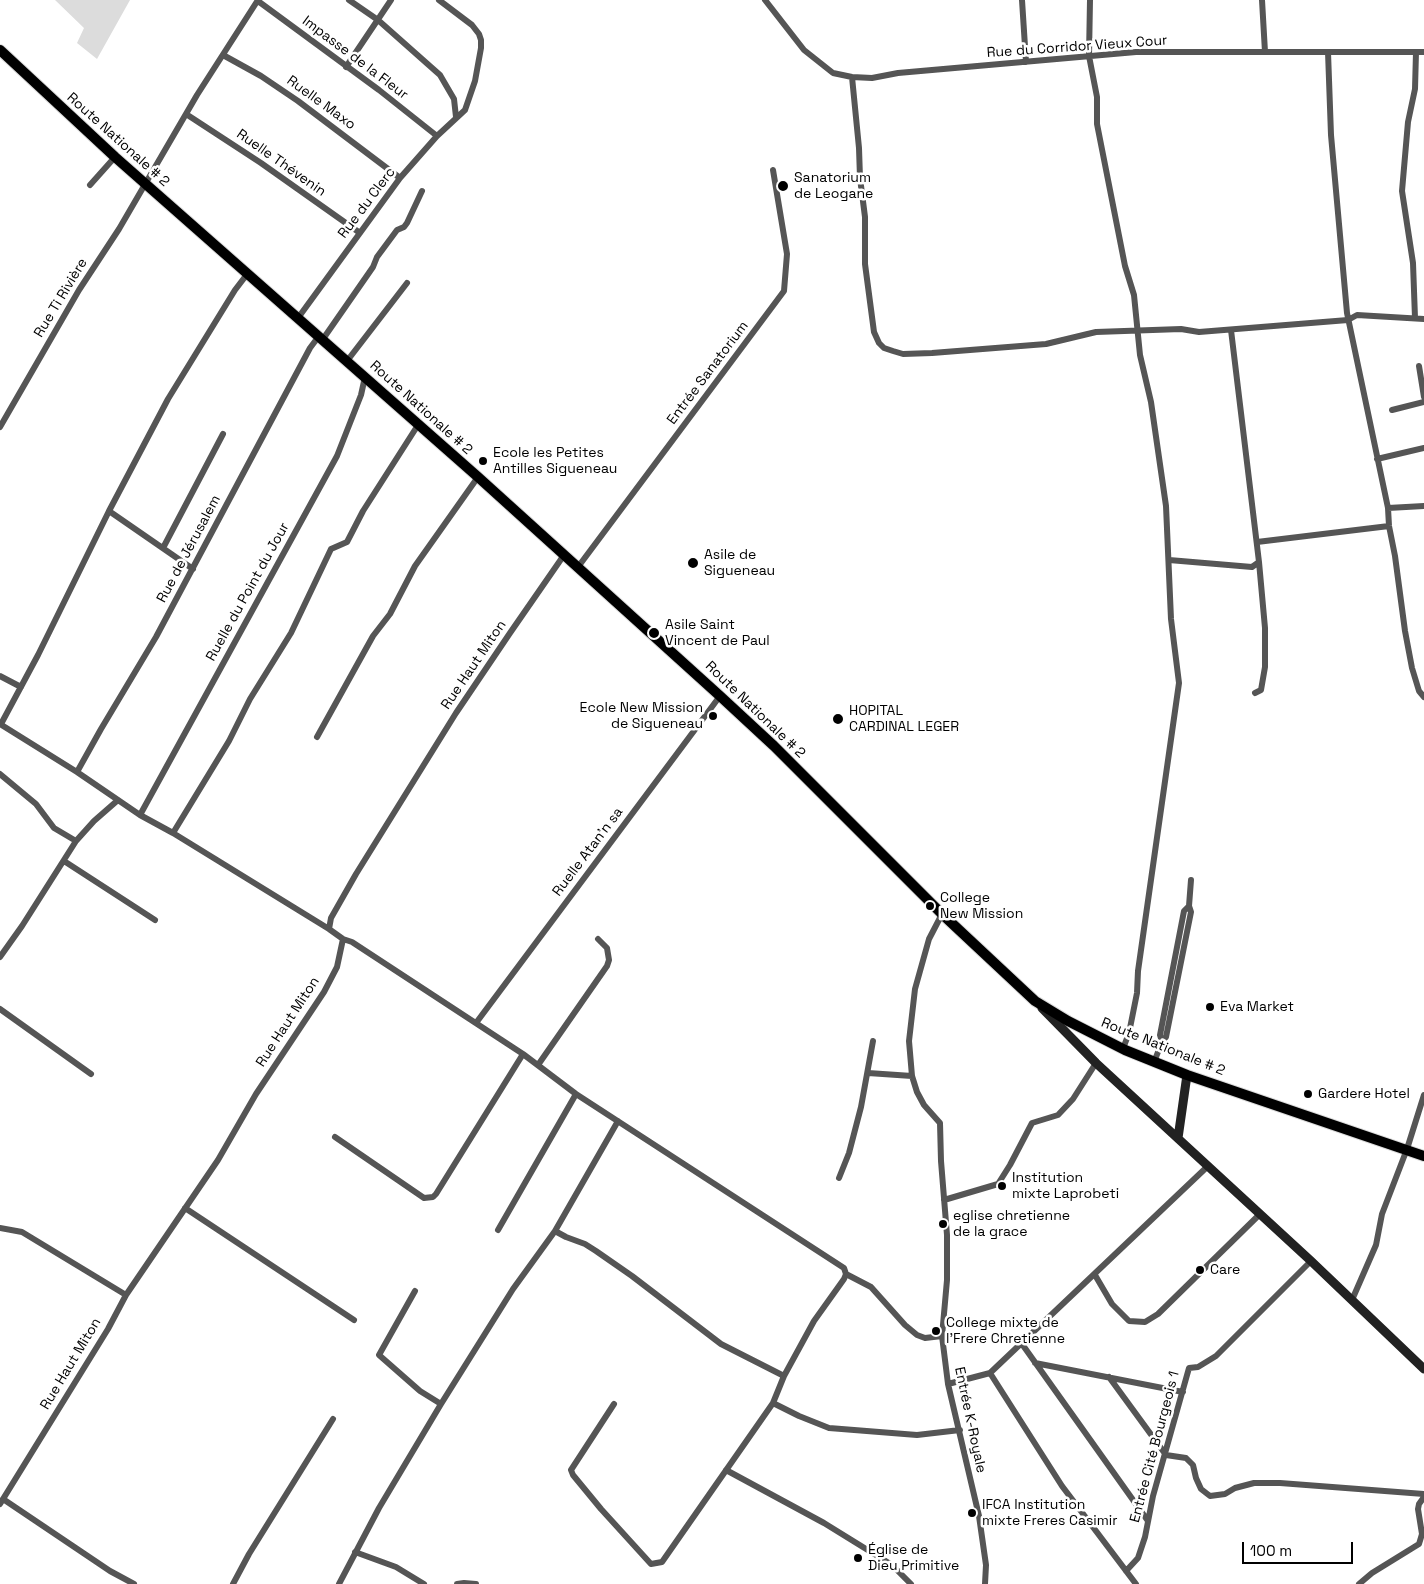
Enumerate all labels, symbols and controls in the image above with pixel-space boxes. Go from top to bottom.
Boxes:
street label: Impasse de la Fleur [299,13,411,103]
street label: Rue du Corridor Vieux Cour [986,32,1168,62]
street label: Ruelle Maxo [283,72,359,134]
street label: Route Nationale # 2 [63,89,173,191]
street label: Ruelle Thévenin [233,126,329,200]
street label: Rue du Clerc [335,164,399,242]
place label: Sanatorium de Leogane [794,170,873,202]
marker: Sanatorium de Leogane [776,179,790,193]
street label: Rue Ti Rivière [31,255,91,341]
street label: Entrée Sanatorium [664,318,752,428]
street label: Route Nationale # 2 [366,357,476,459]
place label: Ecole les Petites Antilles Sigueneau [493,445,617,478]
marker: Ecole les Petites Antilles Sigueneau [477,455,489,467]
street label: Rue de Jérusalem [154,492,224,606]
street label: Ruelle du Point du Jour [203,520,293,664]
place label: Asile de Sigueneau [704,547,775,580]
marker: Asile de Sigueneau [686,556,700,570]
street label: Rue Haut Miton [438,617,510,713]
place label: Asile Saint Vincent de Paul [665,617,770,650]
marker: Asile Saint Vincent de Paul [647,626,661,640]
street label: Route Nationale # 2 [702,658,808,762]
place label: Ecole New Mission de Sigueneau [580,700,703,732]
place label: HOPITAL CARDINAL LEGER [849,703,959,736]
marker: Ecole New Mission de Sigueneau [707,710,719,722]
marker: HOPITAL CARDINAL LEGER [831,712,845,726]
street label: Ruelle Atan'n sa [549,804,627,900]
place label: College New Mission [940,890,1023,922]
marker: College New Mission [924,900,936,912]
street label: Rue Haut Miton [253,974,323,1070]
place label: Eva Market [1220,999,1294,1015]
marker: Eva Market [1204,1001,1216,1013]
street label: Route Nationale # 2 [1099,1014,1227,1080]
place label: Gardere Hotel [1318,1086,1410,1102]
marker: Gardere Hotel [1302,1088,1314,1100]
place label: Institution mixte Laprobeti [1012,1170,1119,1202]
marker: Institution mixte Laprobeti [996,1180,1008,1192]
place label: eglise chretienne de la grace [953,1208,1070,1240]
marker: eglise chretienne de la grace [937,1218,949,1230]
place label: Care [1210,1262,1240,1278]
marker: Care [1194,1264,1206,1276]
street label: Rue Haut Miton [37,1315,105,1413]
place label: College mixte de l'Frere Chretienne [946,1315,1065,1348]
marker: College mixte de l'Frere Chretienne [930,1325,942,1337]
street label: Entrée K-Royale [951,1365,989,1475]
street label: Entrée Cité Bourgeois 1 [1127,1369,1183,1525]
place label: IFCA Institution mixte Freres Casimir [982,1497,1118,1530]
marker: IFCA Institution mixte Freres Casimir [966,1507,978,1519]
scale bar [1244,1532,1355,1564]
text: 100 m [1250,1541,1292,1560]
place label: Église de Dieu Primitive [868,1542,959,1574]
marker: Église de Dieu Primitive [852,1552,864,1564]

